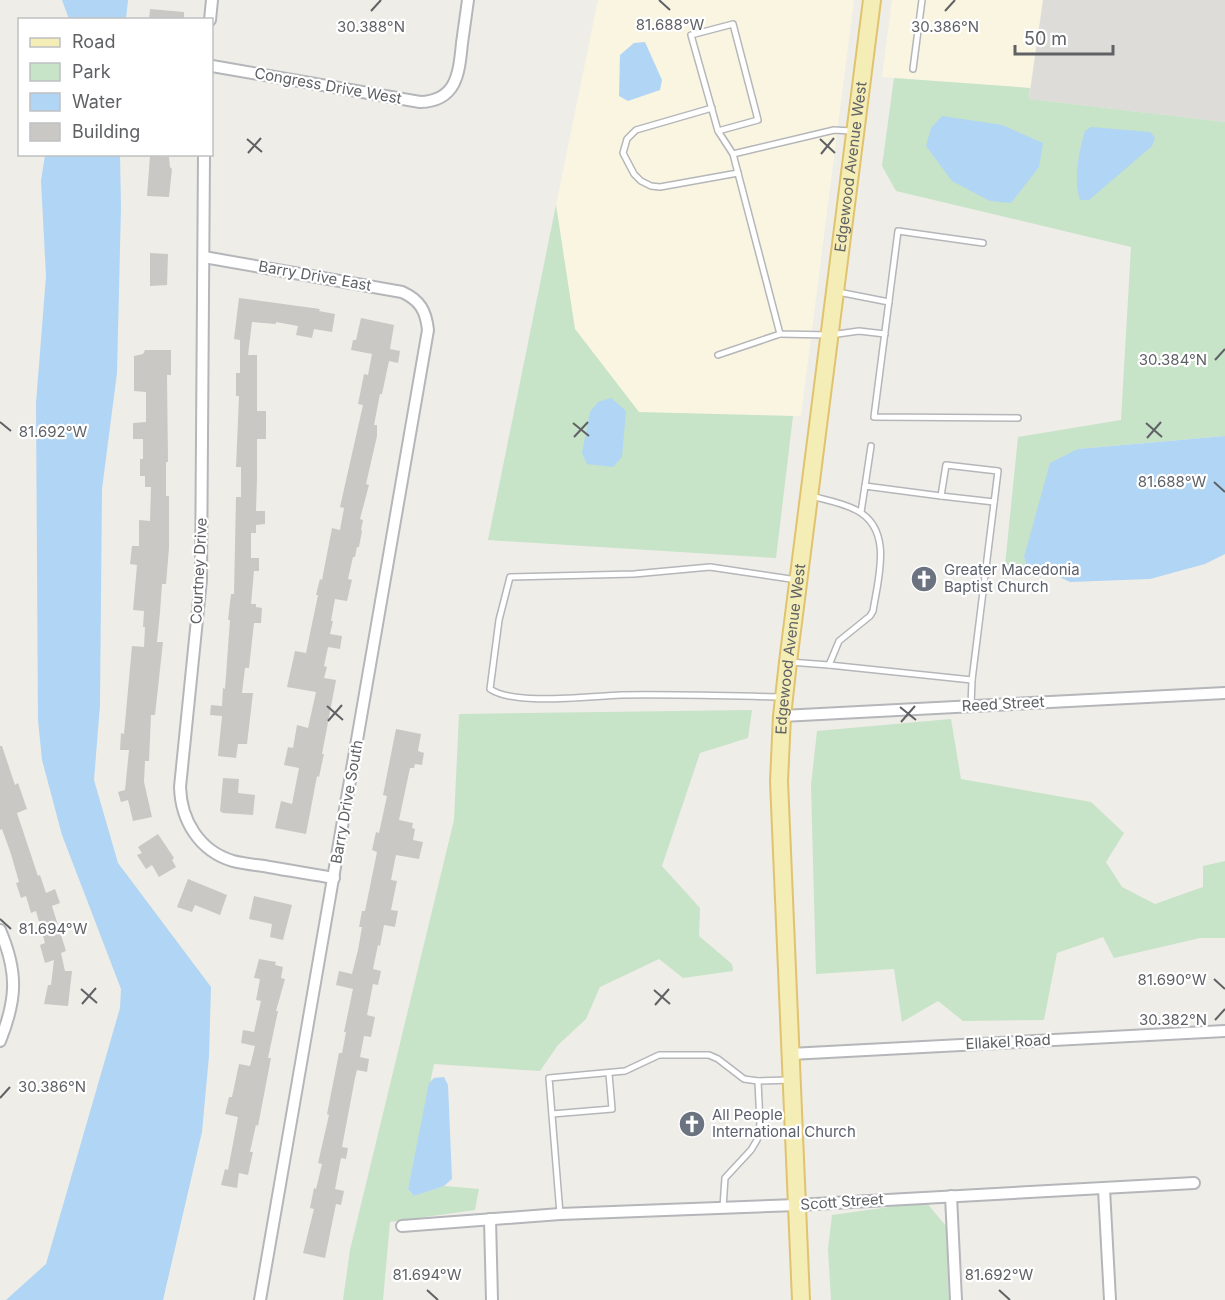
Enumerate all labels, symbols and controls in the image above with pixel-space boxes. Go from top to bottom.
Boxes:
text: 81.688°W [636,15,705,34]
text: 30.388°N [337,17,405,36]
text: 30.386°N [911,17,979,36]
legend [18,18,213,156]
scale bar [1015,18,1112,56]
text: 50 m [1024,28,1067,49]
text: Road [72,31,115,52]
text: Park [72,61,111,82]
street label: Congress Drive West [253,63,403,108]
street label: Edgewood Avenue West [830,80,871,253]
text: Water [72,91,122,112]
text: Building [72,121,140,142]
street label: Barry Drive East [257,256,373,295]
text: 30.384°N [1139,350,1207,369]
text: 81.692°W [19,422,88,441]
text: 81.688°W [1138,472,1207,491]
street label: Courtney Drive [186,517,211,625]
place label: Greater Macedonia Baptist Church [944,560,1080,596]
street label: Edgewood Avenue West [771,562,809,735]
church icon: Greater Macedonia Baptist Church [909,564,939,594]
street label: Reed Street [961,692,1045,715]
street label: Barry Drive South [326,739,367,865]
text: 81.694°W [19,919,88,938]
text: 81.690°W [1137,970,1207,989]
text: 30.382°N [1139,1010,1207,1029]
street label: Ellakel Road [965,1030,1051,1053]
text: 30.386°N [18,1077,86,1096]
place label: All People International Church [712,1105,856,1141]
church icon: All People International Church [677,1109,707,1139]
street label: Scott Street [800,1189,884,1214]
text: 81.694°W [393,1265,462,1284]
text: 81.692°W [965,1265,1034,1284]

